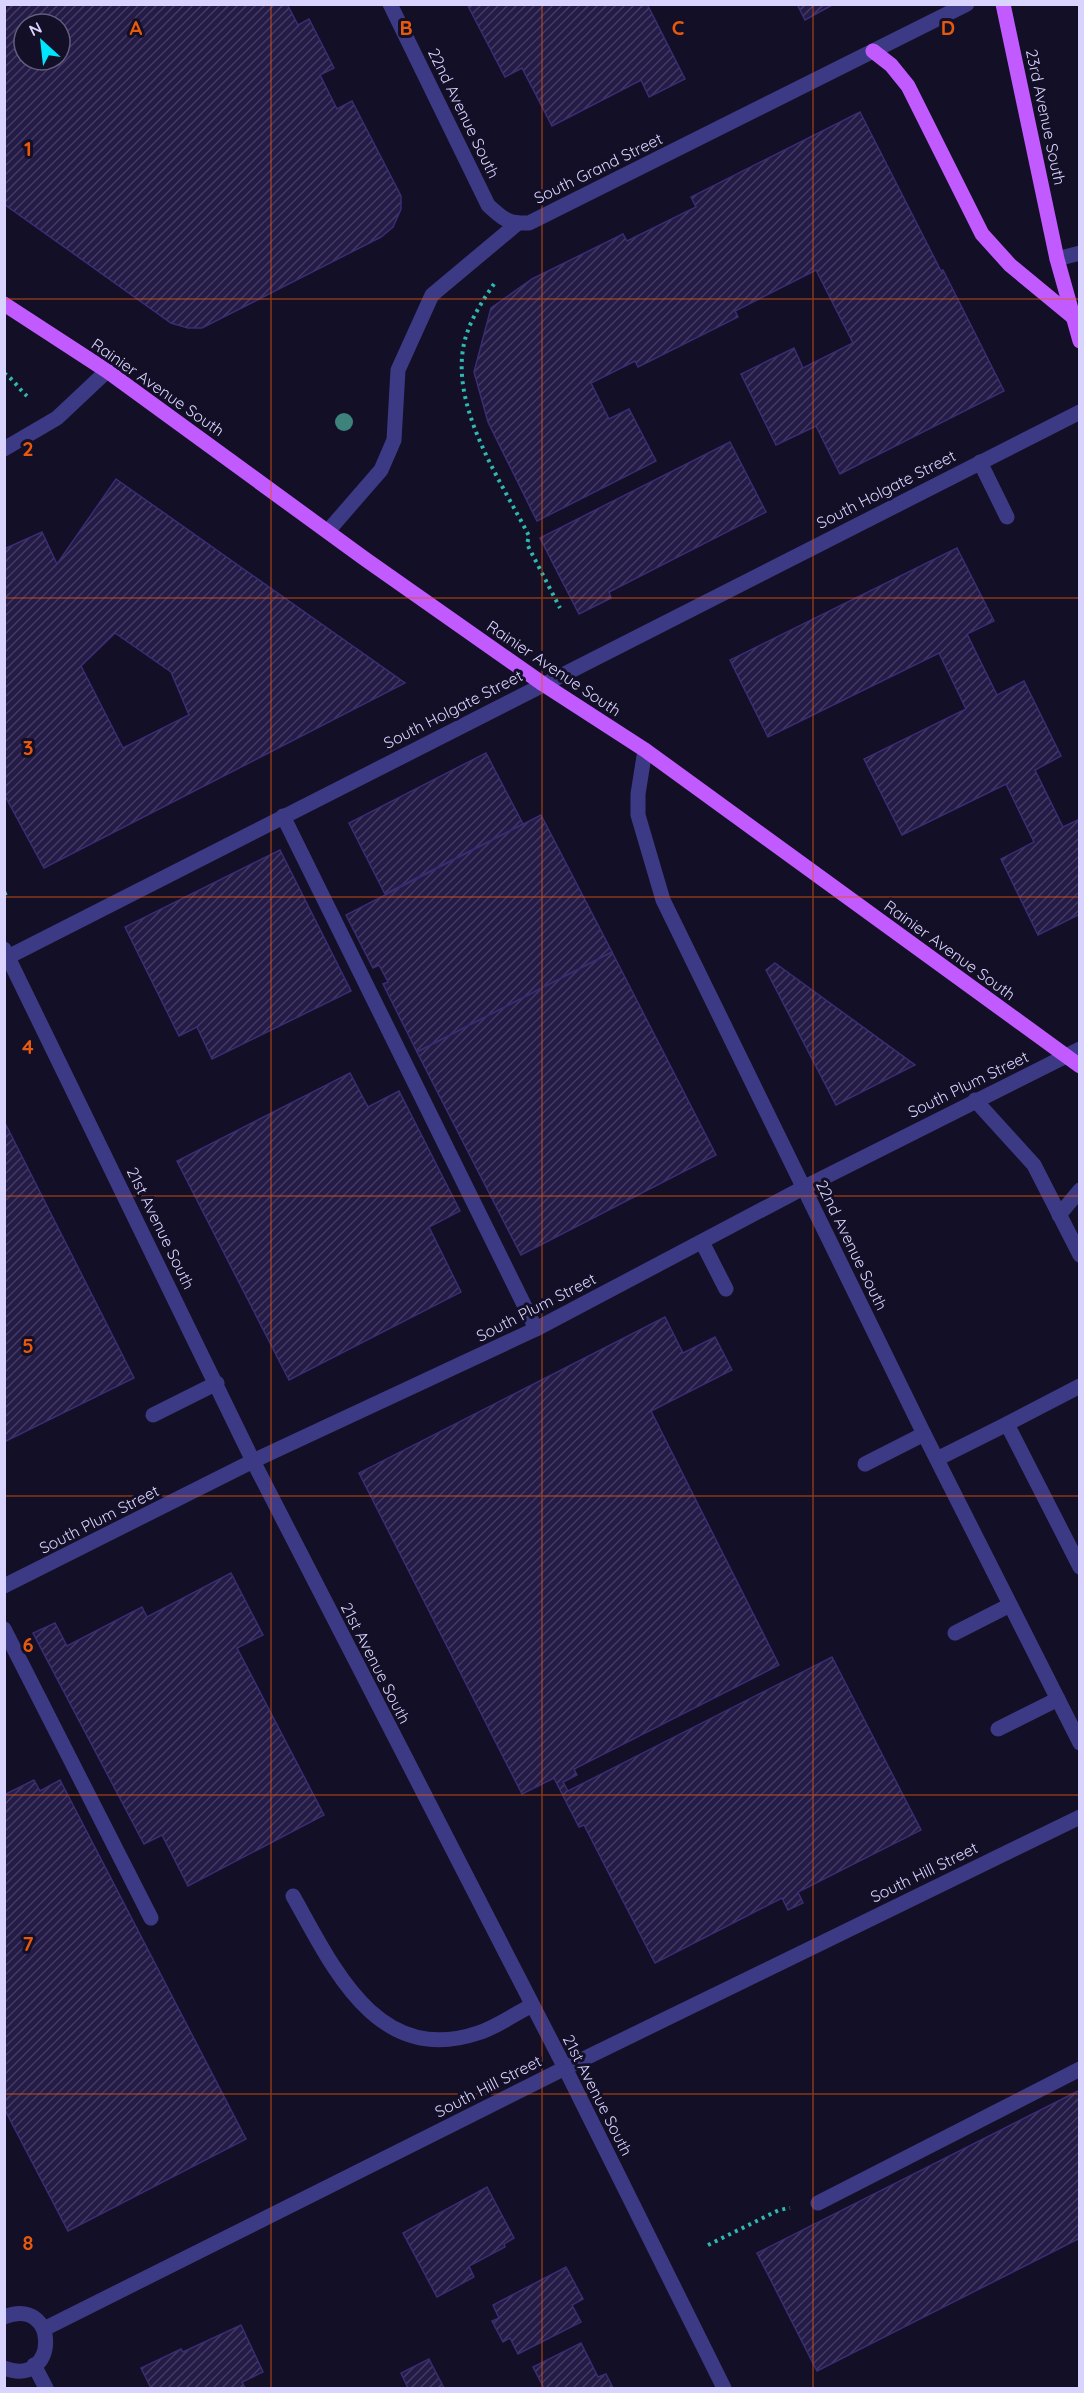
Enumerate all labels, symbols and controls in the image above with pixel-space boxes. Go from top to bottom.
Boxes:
north arrow [12,12,72,72]
text: A [130,15,143,40]
text: B [399,15,413,40]
text: C [672,15,685,40]
text: D [941,15,955,40]
text: N [25,17,45,40]
street label: 22nd Avenue South [424,45,504,181]
street label: 23rd Avenue South [1022,47,1070,187]
street label: South Grand Street [530,128,666,208]
text: 1 [24,136,32,161]
street label: Rainier Avenue South [88,334,228,440]
text: 2 [22,436,34,461]
street label: South Holgate Street [813,445,959,533]
street label: Rainier Avenue South [483,616,625,720]
street label: South Holgate Street [380,665,526,753]
text: 3 [23,735,33,760]
street label: Rainier Avenue South [880,896,1020,1004]
text: 4 [22,1034,34,1059]
street label: South Plum Street [904,1046,1032,1122]
street label: 21st Avenue South [123,1164,199,1292]
street label: 22nd Avenue South [812,1177,892,1313]
street label: South Plum Street [473,1268,599,1346]
text: 5 [22,1333,34,1358]
street label: South Plum Street [36,1480,162,1558]
street label: 21st Avenue South [337,1599,415,1727]
text: 6 [22,1632,34,1657]
street label: South Hill Street [867,1837,981,1907]
text: 7 [23,1931,34,1956]
street label: 21st Avenue South [559,2031,637,2159]
street label: South Hill Street [431,2051,545,2121]
text: 8 [23,2230,34,2255]

